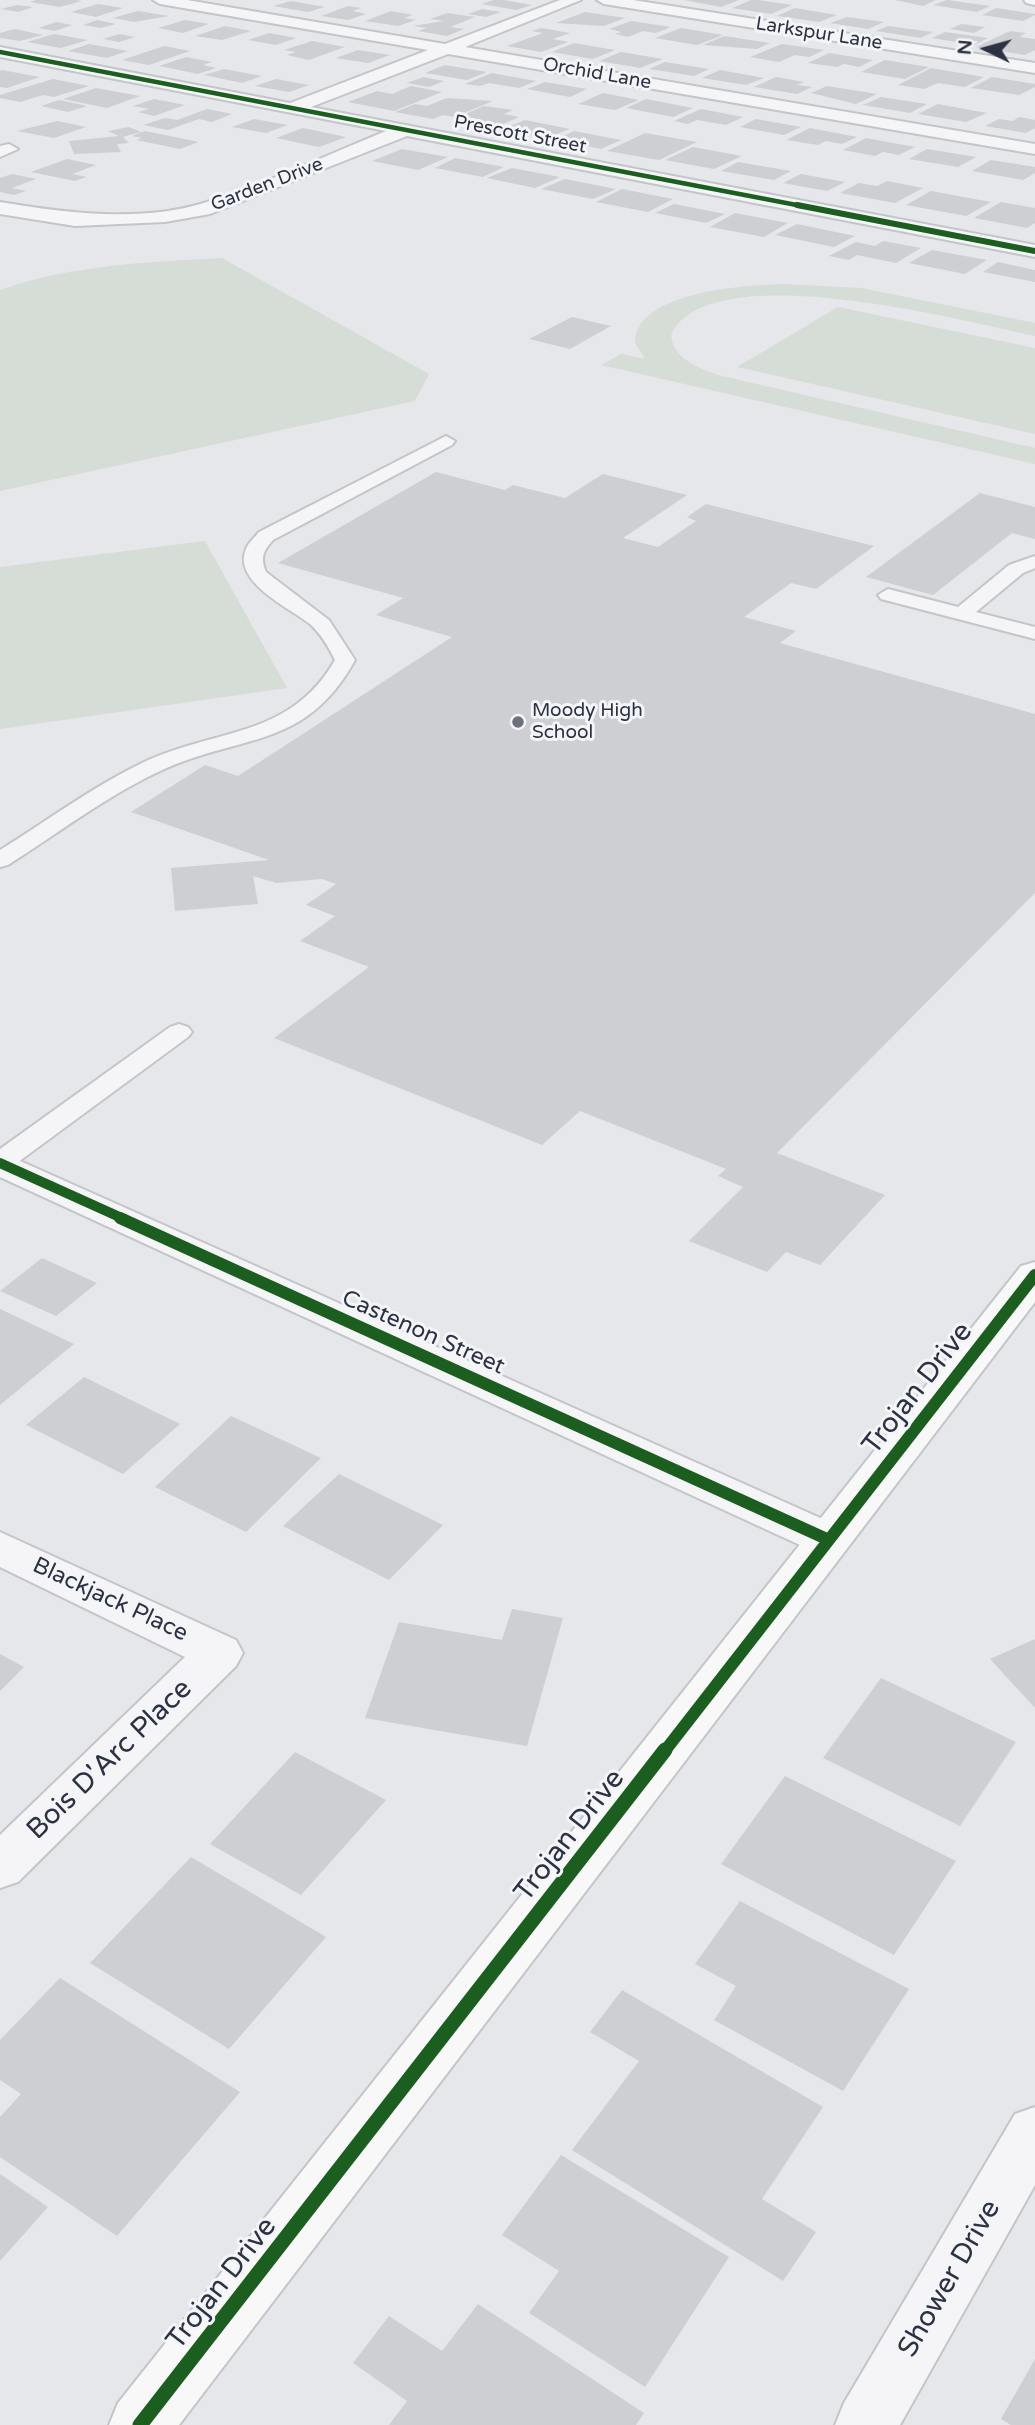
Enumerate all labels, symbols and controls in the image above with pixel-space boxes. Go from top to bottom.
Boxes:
street label: Larkspur Lane [754,13,884,55]
north arrow [951,14,1021,84]
text: N [953,39,977,56]
street label: Orchid Lane [541,53,653,95]
street label: Prescott Street [452,111,588,159]
street label: Garden Drive [208,153,326,217]
place label: Moody High School [532,700,643,744]
marker: Moody High School [510,714,526,730]
street label: Castenon Street [337,1285,509,1381]
street label: Trojan Drive [856,1316,980,1462]
street label: Blackjack Place [28,1552,192,1648]
street label: Bois D'Arc Place [20,1673,200,1847]
street label: Trojan Drive [508,1763,632,1909]
street label: Shower Drive [892,2195,1008,2363]
street label: Trojan Drive [160,2211,284,2357]

